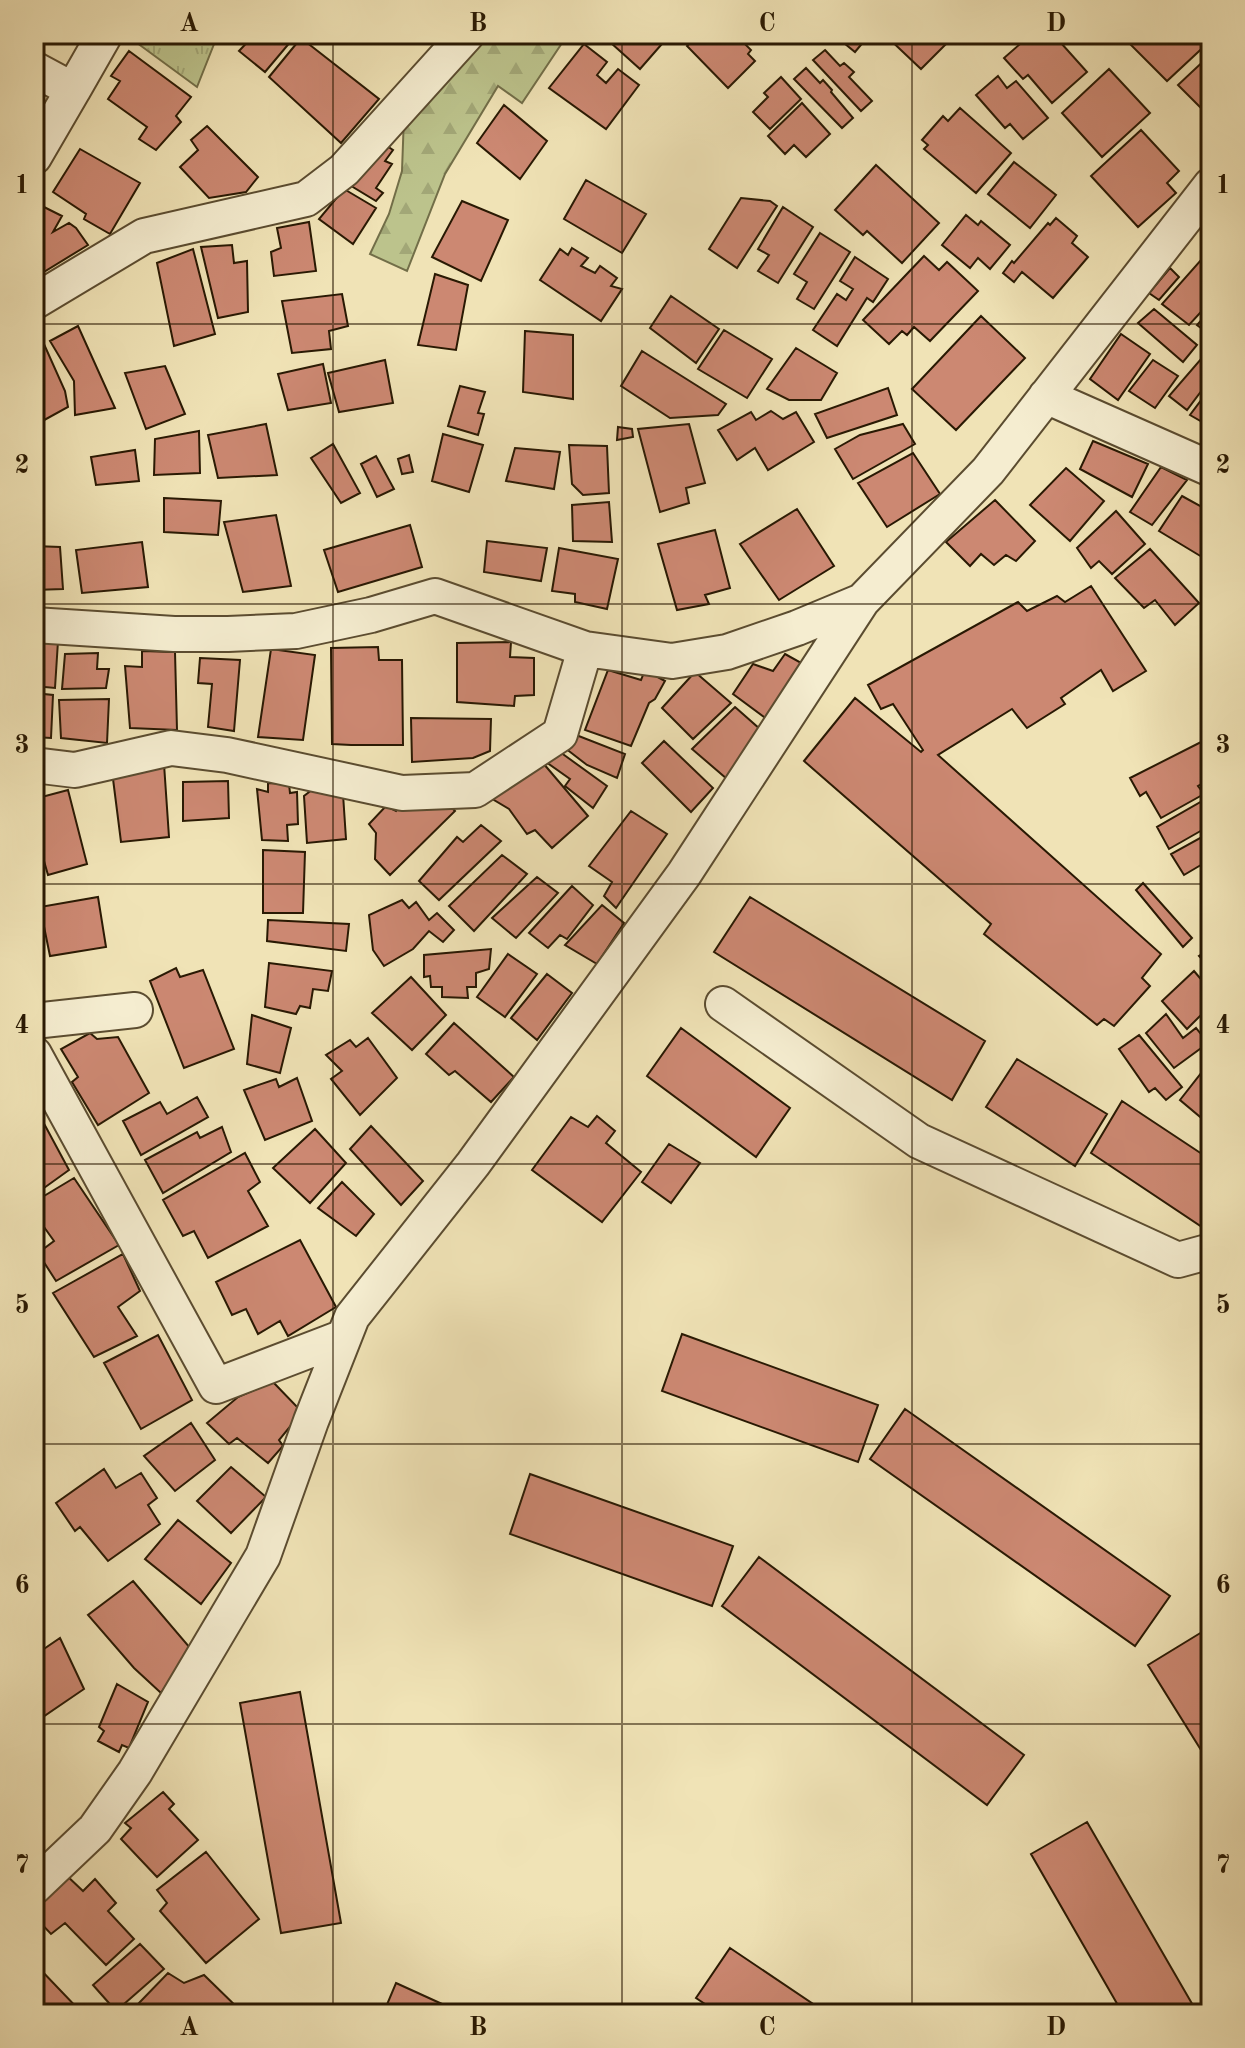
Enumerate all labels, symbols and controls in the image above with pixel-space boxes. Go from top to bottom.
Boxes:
text: A [179,11,199,37]
text: B [469,11,487,37]
text: C [758,11,776,37]
text: D [1046,11,1066,37]
text: 1 [14,173,30,199]
text: 1 [1215,173,1231,199]
text: 2 [14,453,30,479]
text: 2 [1215,453,1231,479]
text: 3 [14,733,30,759]
text: 3 [1215,733,1231,759]
text: 4 [14,1013,30,1039]
text: 4 [1215,1013,1231,1039]
text: 5 [14,1293,30,1319]
text: 5 [1215,1293,1231,1319]
text: 6 [14,1573,30,1599]
text: 6 [1215,1573,1231,1599]
text: 7 [14,1853,30,1879]
text: 7 [1215,1853,1231,1879]
text: A [179,2015,199,2041]
text: B [469,2015,487,2041]
text: C [758,2015,776,2041]
text: D [1046,2015,1066,2041]

